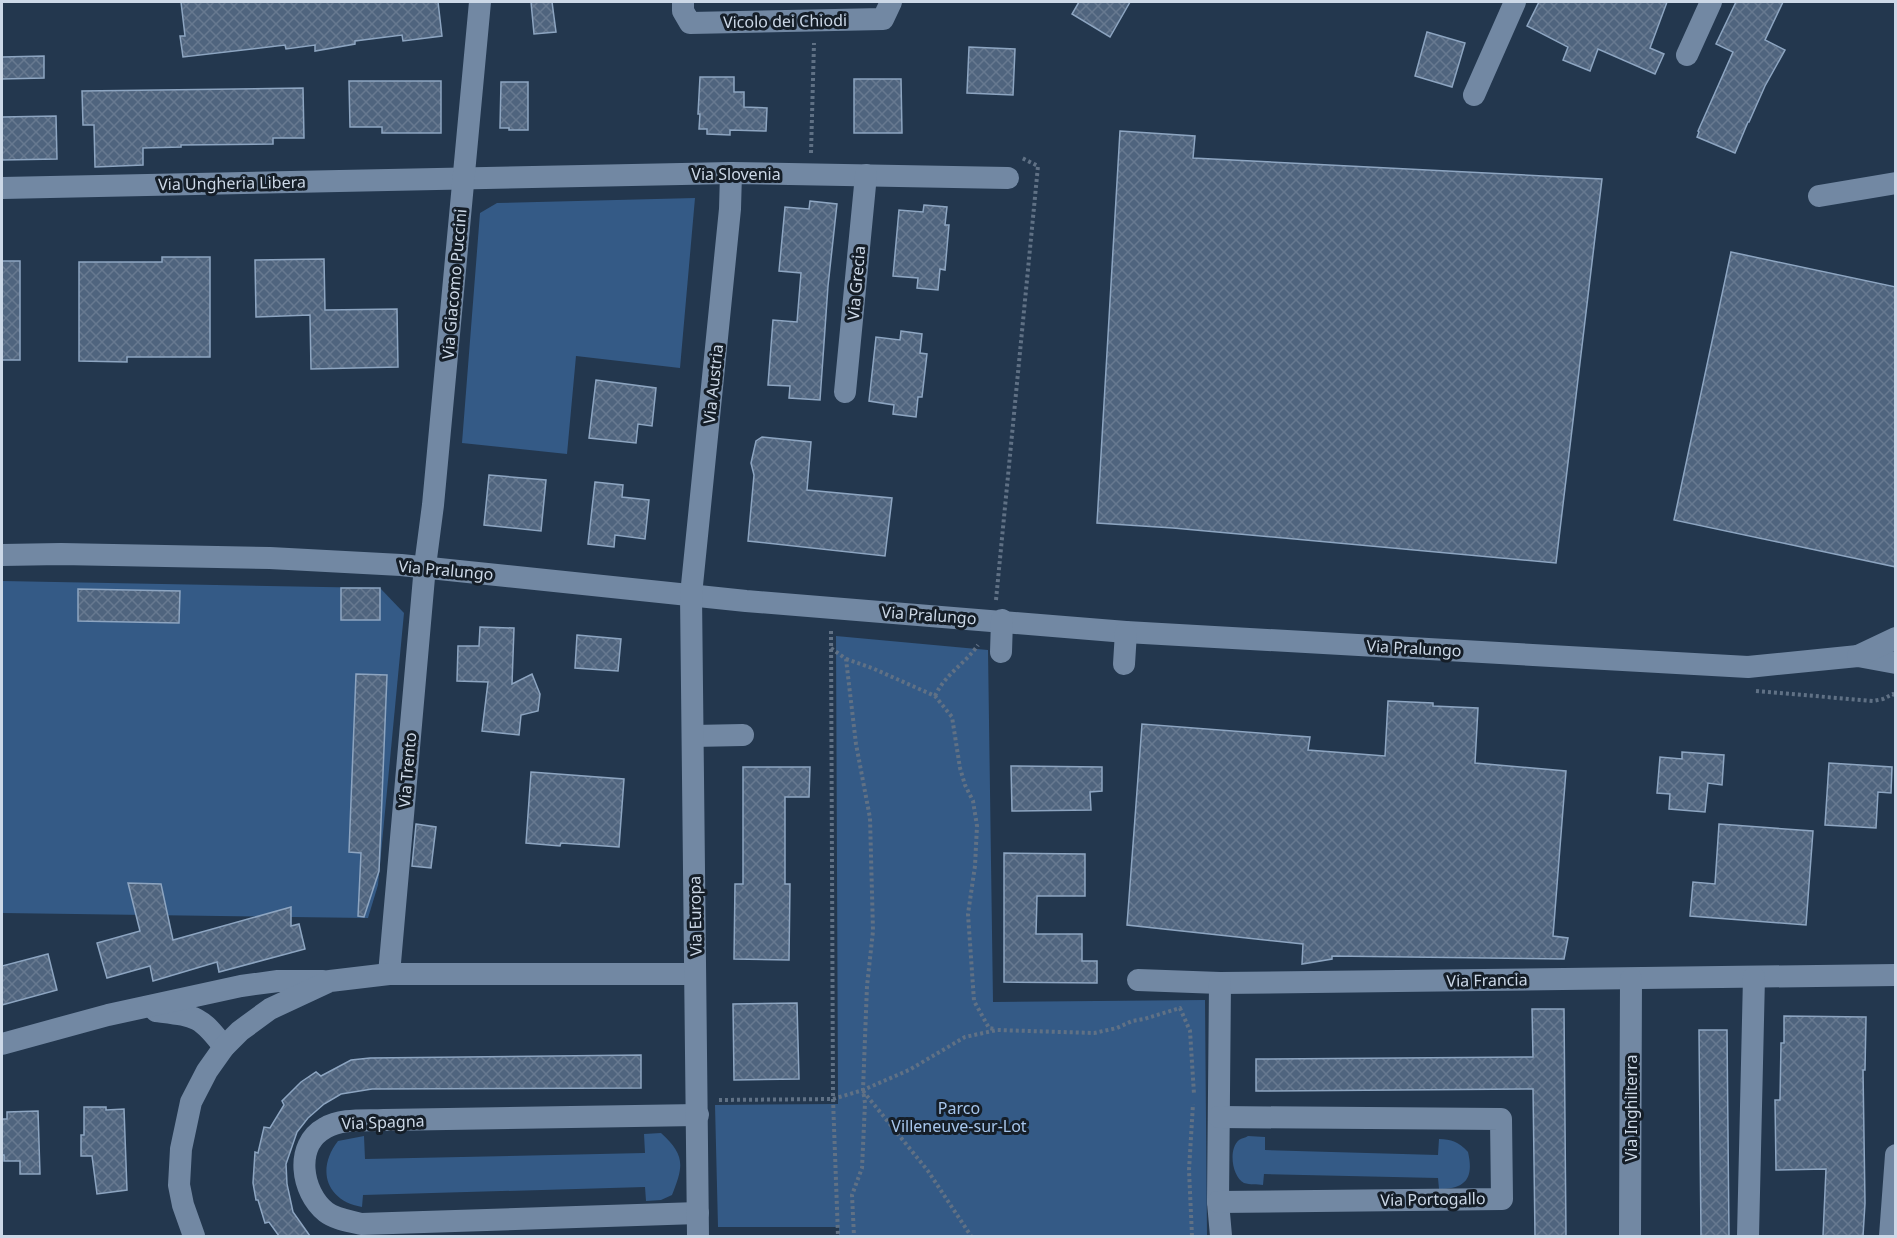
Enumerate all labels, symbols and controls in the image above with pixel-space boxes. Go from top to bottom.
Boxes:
street label: Vicolo dei Chiodi [723,9,847,33]
street label: Via Slovenia [691,163,781,185]
street label: Via Ungheria Libera [158,171,306,195]
street label: Via Giacomo Puccini [436,208,472,360]
street label: Via Grecia [842,245,870,321]
street label: Via Austria [698,343,728,425]
street label: Via Pralungo [398,555,494,585]
street label: Via Pralungo [881,601,977,629]
street label: Via Pralungo [1366,635,1462,661]
street label: Via Trento [393,731,421,809]
street label: Via Europa [683,876,707,956]
street label: Via Francia [1446,968,1528,992]
street label: Via Inghilterra [1620,1055,1642,1161]
park label: Parco Villeneuve-sur-Lot [891,1097,1027,1137]
street label: Via Spagna [341,1110,425,1134]
street label: Via Portogallo [1380,1187,1486,1211]

